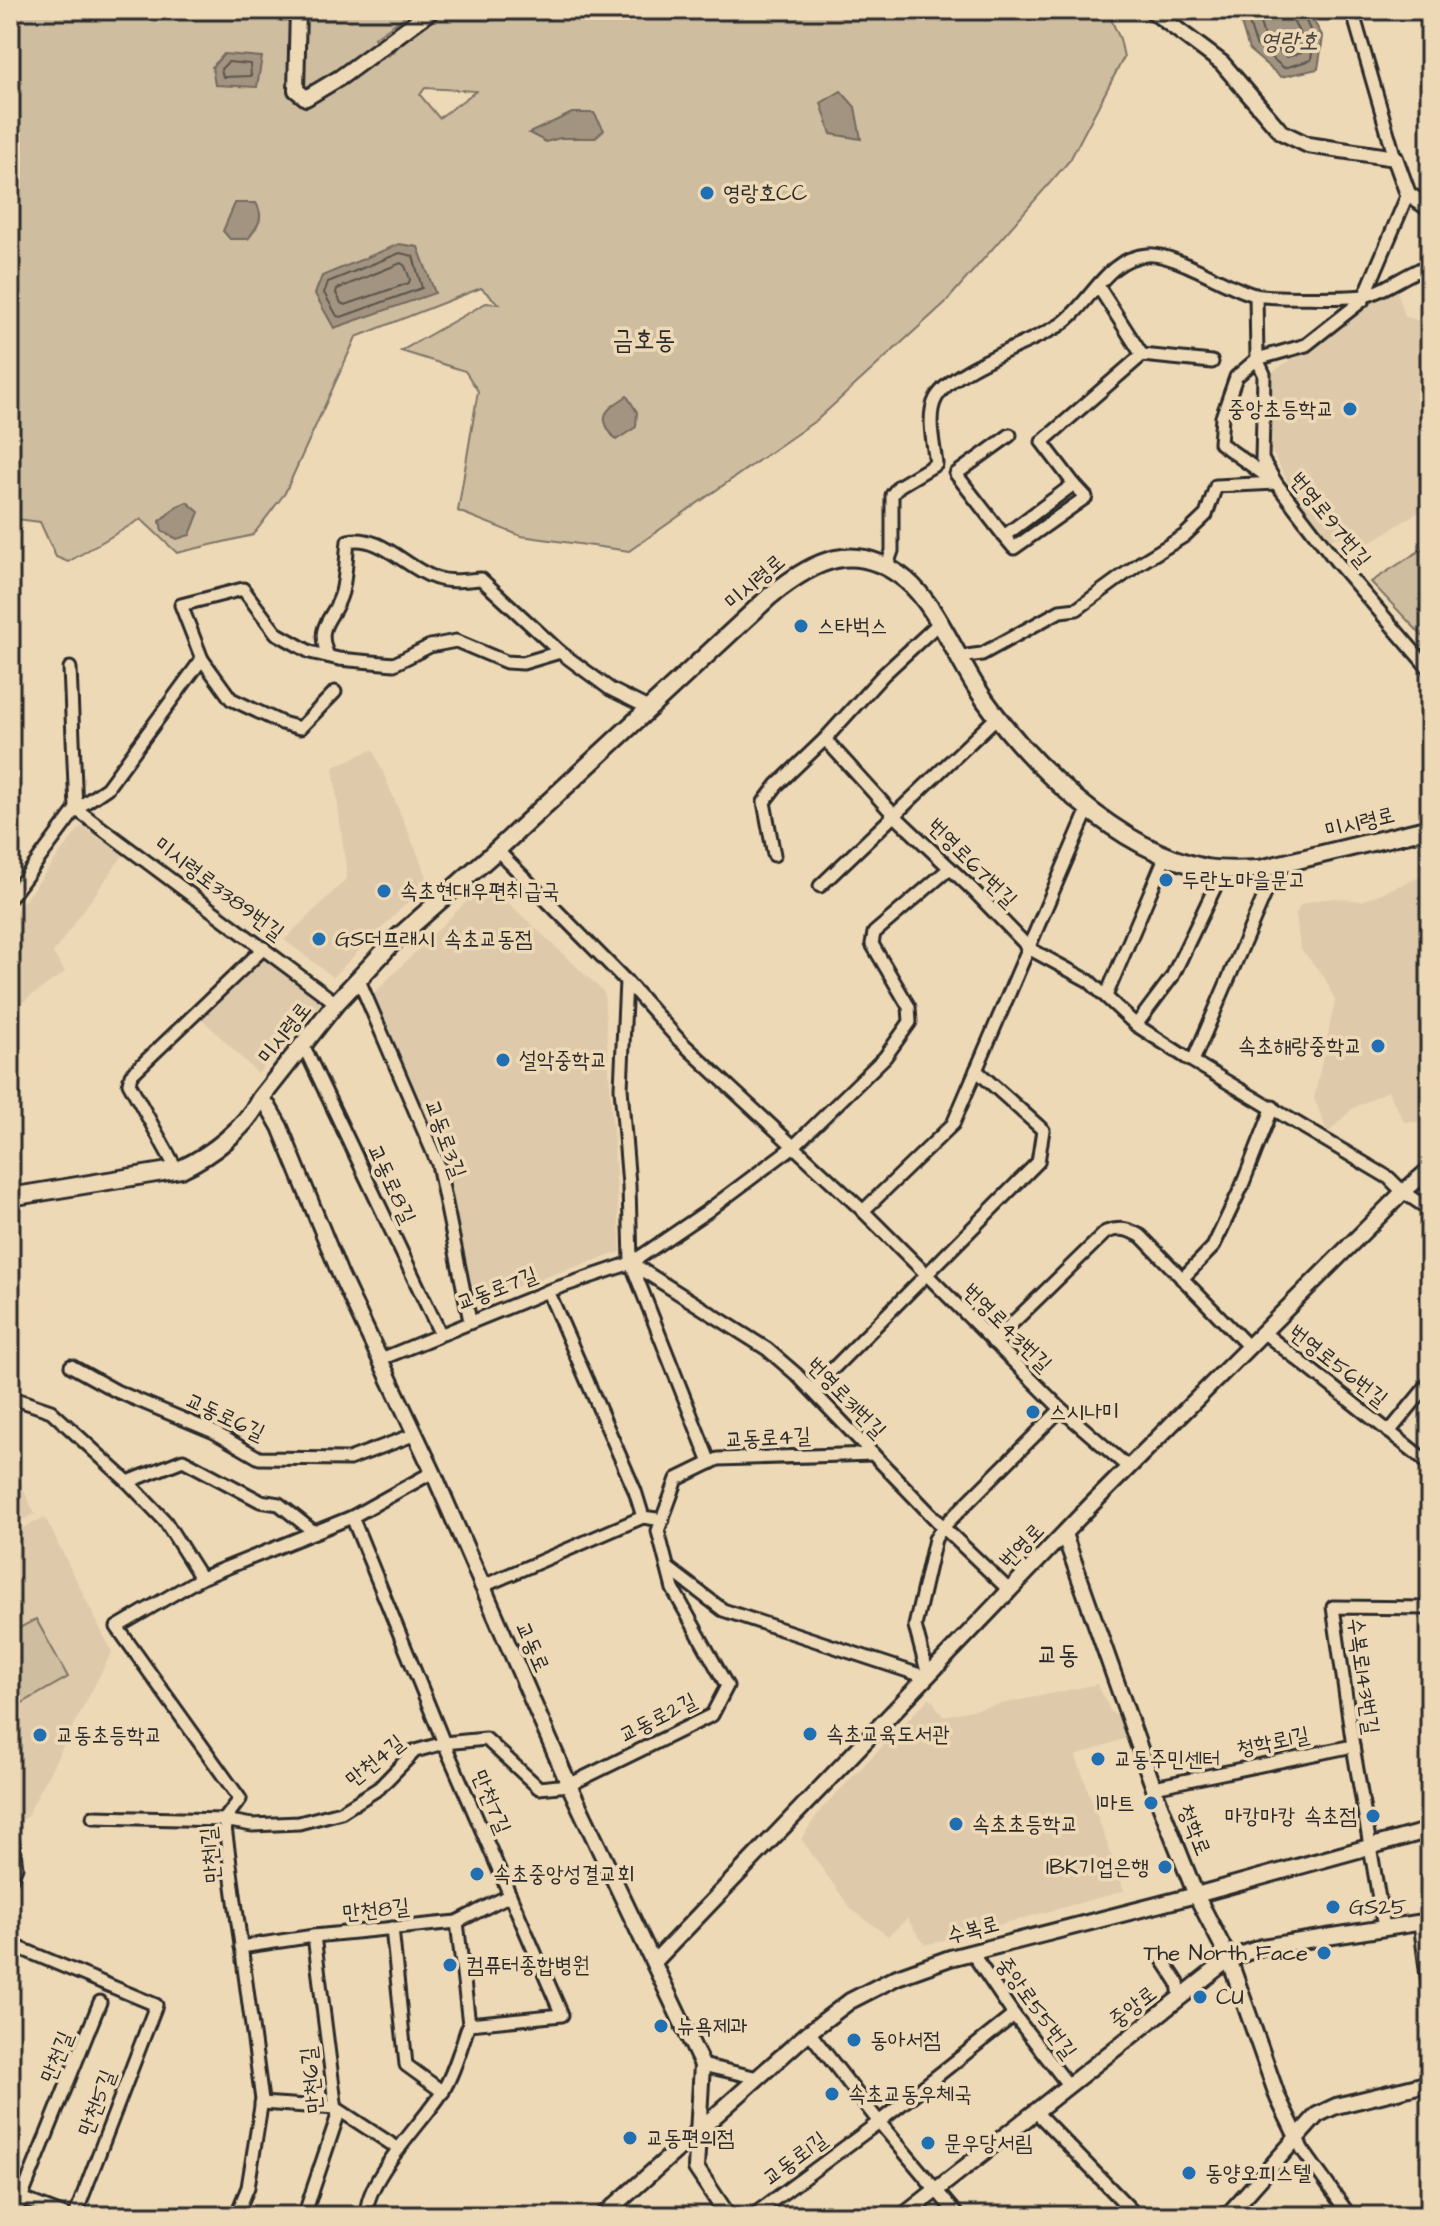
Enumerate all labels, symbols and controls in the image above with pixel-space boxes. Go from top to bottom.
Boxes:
water label: 영랑호 [1260,25,1318,59]
place label: 영랑호CC [723,178,808,209]
marker: 영랑호CC [698,184,716,202]
district label: 금호동 [613,322,675,358]
place label: 중앙초등학교 [1228,394,1334,425]
marker: 중앙초등학교 [1341,400,1359,418]
street label: 번영로97번길 [1282,466,1378,575]
street label: 미시령로 [718,547,792,617]
place label: 스타벅스 [817,611,888,642]
marker: 스타벅스 [792,617,810,635]
street label: 미시령로 [1322,799,1398,847]
street label: 번영로67번길 [920,811,1024,915]
street label: 미시령로3389번길 [148,830,291,948]
place label: 두란노마을문고 [1182,865,1306,896]
marker: 두란노마을문고 [1157,871,1175,889]
place label: 속초현대우편취급국 [400,876,559,907]
marker: 속초현대우편취급국 [375,882,393,900]
place label: GS더프래시 속초교동점 [335,924,533,955]
marker: GS더프래시 속초교동점 [310,930,328,948]
street label: 미시령로 [251,996,319,1070]
place label: 속초해랑중학교 [1238,1031,1362,1062]
marker: 속초해랑중학교 [1369,1037,1387,1055]
place label: 설악중학교 [519,1045,608,1076]
marker: 설악중학교 [494,1051,512,1069]
street label: 교동로3길 [416,1095,474,1183]
street label: 교동로8길 [359,1139,423,1229]
street label: 교동로7길 [452,1259,542,1319]
street label: 번영로43번길 [955,1276,1059,1380]
street label: 번영로56번길 [1282,1317,1394,1415]
street label: 번영로31번길 [799,1350,893,1446]
street label: 교동로6길 [180,1385,270,1449]
place label: 스시나미 [1049,1397,1120,1428]
marker: 스시나미 [1024,1403,1042,1421]
street label: 교동로4길 [724,1420,812,1456]
street label: 번영로 [992,1516,1052,1576]
street label: 교동로 [507,1616,557,1678]
street label: 수복로143번길 [1339,1616,1387,1737]
district label: 교동 [1037,1637,1079,1673]
street label: 교동로2길 [614,1685,702,1751]
place label: 속초교육도서관 [826,1719,950,1750]
street label: 청학로1길 [1234,1719,1313,1765]
place label: 교동초등학교 [56,1720,162,1751]
marker: 속초교육도서관 [801,1725,819,1743]
marker: 교동초등학교 [31,1726,49,1744]
street label: 만천4길 [339,1727,411,1794]
place label: 교동주민센터 [1114,1744,1220,1775]
marker: 교동주민센터 [1089,1750,1107,1768]
street label: 만천7길 [464,1765,518,1839]
place label: l마트 [1096,1788,1135,1819]
marker: l마트 [1142,1794,1160,1812]
street label: 청학로 [1170,1800,1218,1860]
place label: 마캉마캉 속초점 [1224,1801,1357,1832]
marker: 마캉마캉 속초점 [1364,1807,1382,1825]
place label: 속초초등학교 [972,1809,1078,1840]
marker: 속초초등학교 [947,1815,965,1833]
street label: 만천1길 [193,1826,229,1884]
place label: IBK기업은행 [1046,1852,1149,1883]
marker: IBK기업은행 [1156,1858,1174,1876]
place label: 속초중앙성결교회 [493,1859,635,1890]
marker: 속초중앙성결교회 [468,1865,486,1883]
street label: 만천8길 [341,1891,411,1929]
place label: GS25 [1349,1892,1407,1923]
marker: GS25 [1324,1898,1342,1916]
street label: 수복로 [943,1908,1003,1952]
place label: The North Face [1144,1938,1308,1969]
marker: The North Face [1315,1944,1333,1962]
place label: 컴퓨터종합병원 [466,1950,590,1981]
street label: 중앙로55번길 [988,1950,1084,2066]
marker: 컴퓨터종합병원 [441,1956,459,1974]
street label: 중앙로 [1103,1978,1163,2036]
place label: CU [1216,1982,1244,2013]
marker: CU [1191,1988,1209,2006]
place label: 뉴욕제과 [677,2011,748,2042]
marker: 뉴욕제과 [652,2017,670,2035]
place label: 동아서점 [870,2025,941,2056]
street label: 만천길 [33,2026,81,2087]
marker: 동아서점 [845,2031,863,2049]
street label: 만천6길 [293,2045,331,2115]
street label: 만천5길 [70,2065,124,2141]
place label: 속초교동우체국 [848,2079,972,2110]
marker: 속초교동우체국 [823,2085,841,2103]
place label: 교동편의점 [646,2123,735,2154]
street label: 교동로1길 [756,2124,834,2194]
place label: 문우당서림 [944,2128,1033,2159]
marker: 교동편의점 [621,2129,639,2147]
marker: 문우당서림 [919,2134,937,2152]
place label: 동양오피스텔 [1205,2158,1312,2189]
marker: 동양오피스텔 [1180,2164,1198,2182]

